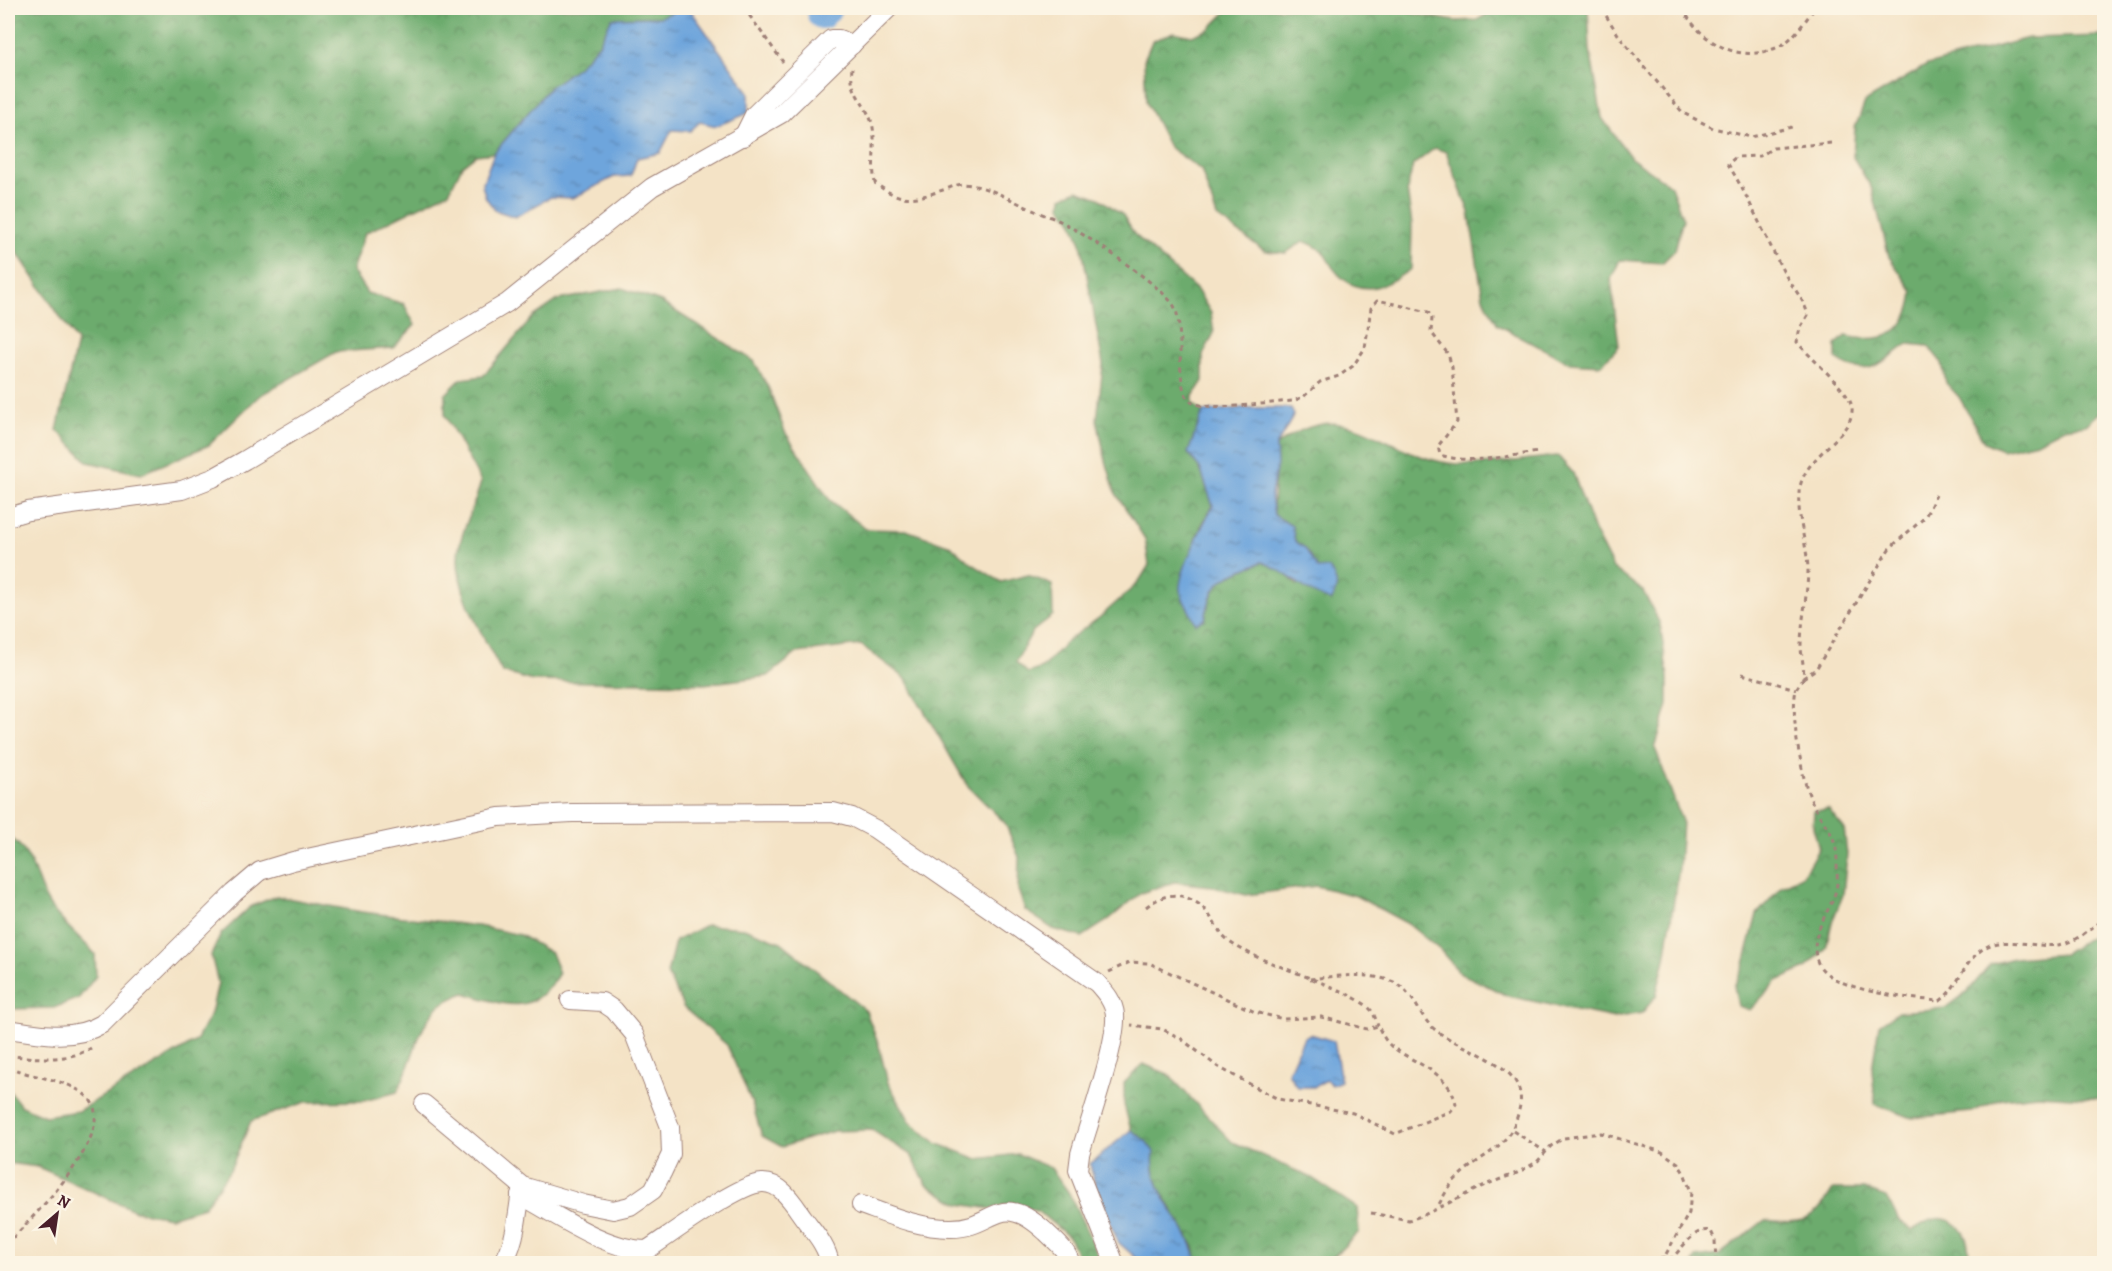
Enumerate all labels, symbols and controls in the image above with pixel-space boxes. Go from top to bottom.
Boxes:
north arrow [27,1184,87,1244]
text: N [53,1189,75,1214]

